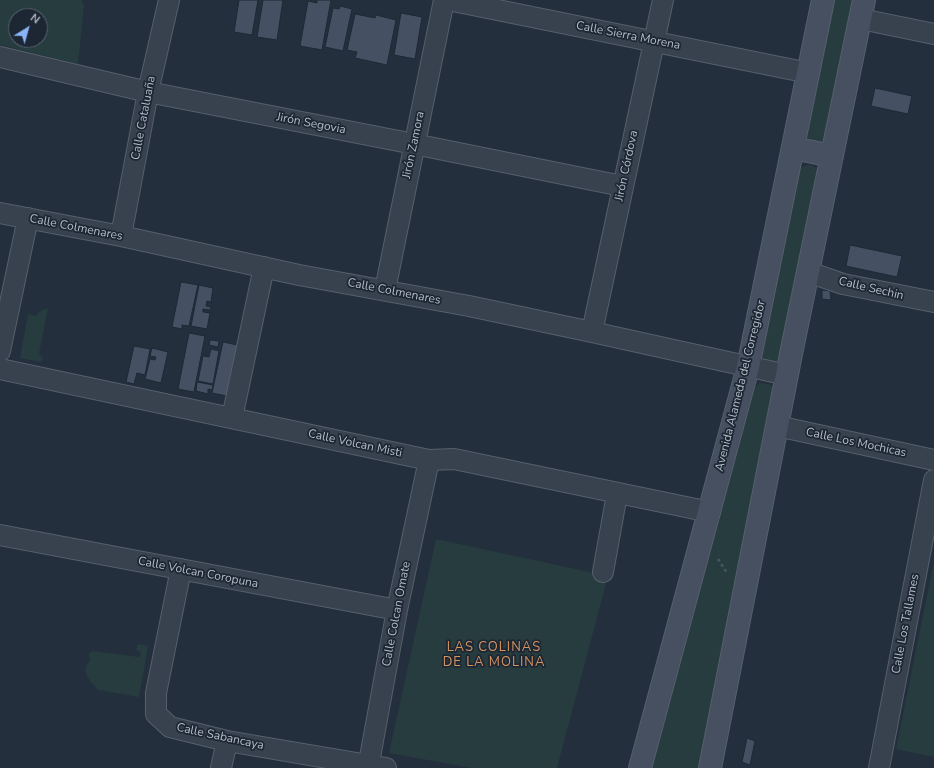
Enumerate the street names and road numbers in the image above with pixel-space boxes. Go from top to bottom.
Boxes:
street label: Calle Sierra Morena [575,19,681,53]
street label: Calle Cataluaña [129,75,159,161]
street label: Jirón Segovia [275,110,347,138]
street label: Jirón Zamora [400,110,428,180]
street label: Jirón Córdova [612,129,642,203]
street label: Calle Colmenares [28,212,124,244]
street label: Calle Sechin [837,275,905,303]
street label: Calle Colmenares [346,276,442,308]
street label: Avenida Alameda del Corregidor [713,299,769,473]
street label: Calle Los Mochicas [804,425,908,461]
street label: Calle Volcan Misti [307,427,403,461]
street label: Calle Volcan Coropuna [137,554,259,592]
street label: Calle Colcan Omate [380,560,414,668]
street label: Calle Los Tallames [889,573,923,675]
street label: Calle Sabancaya [175,721,265,753]

